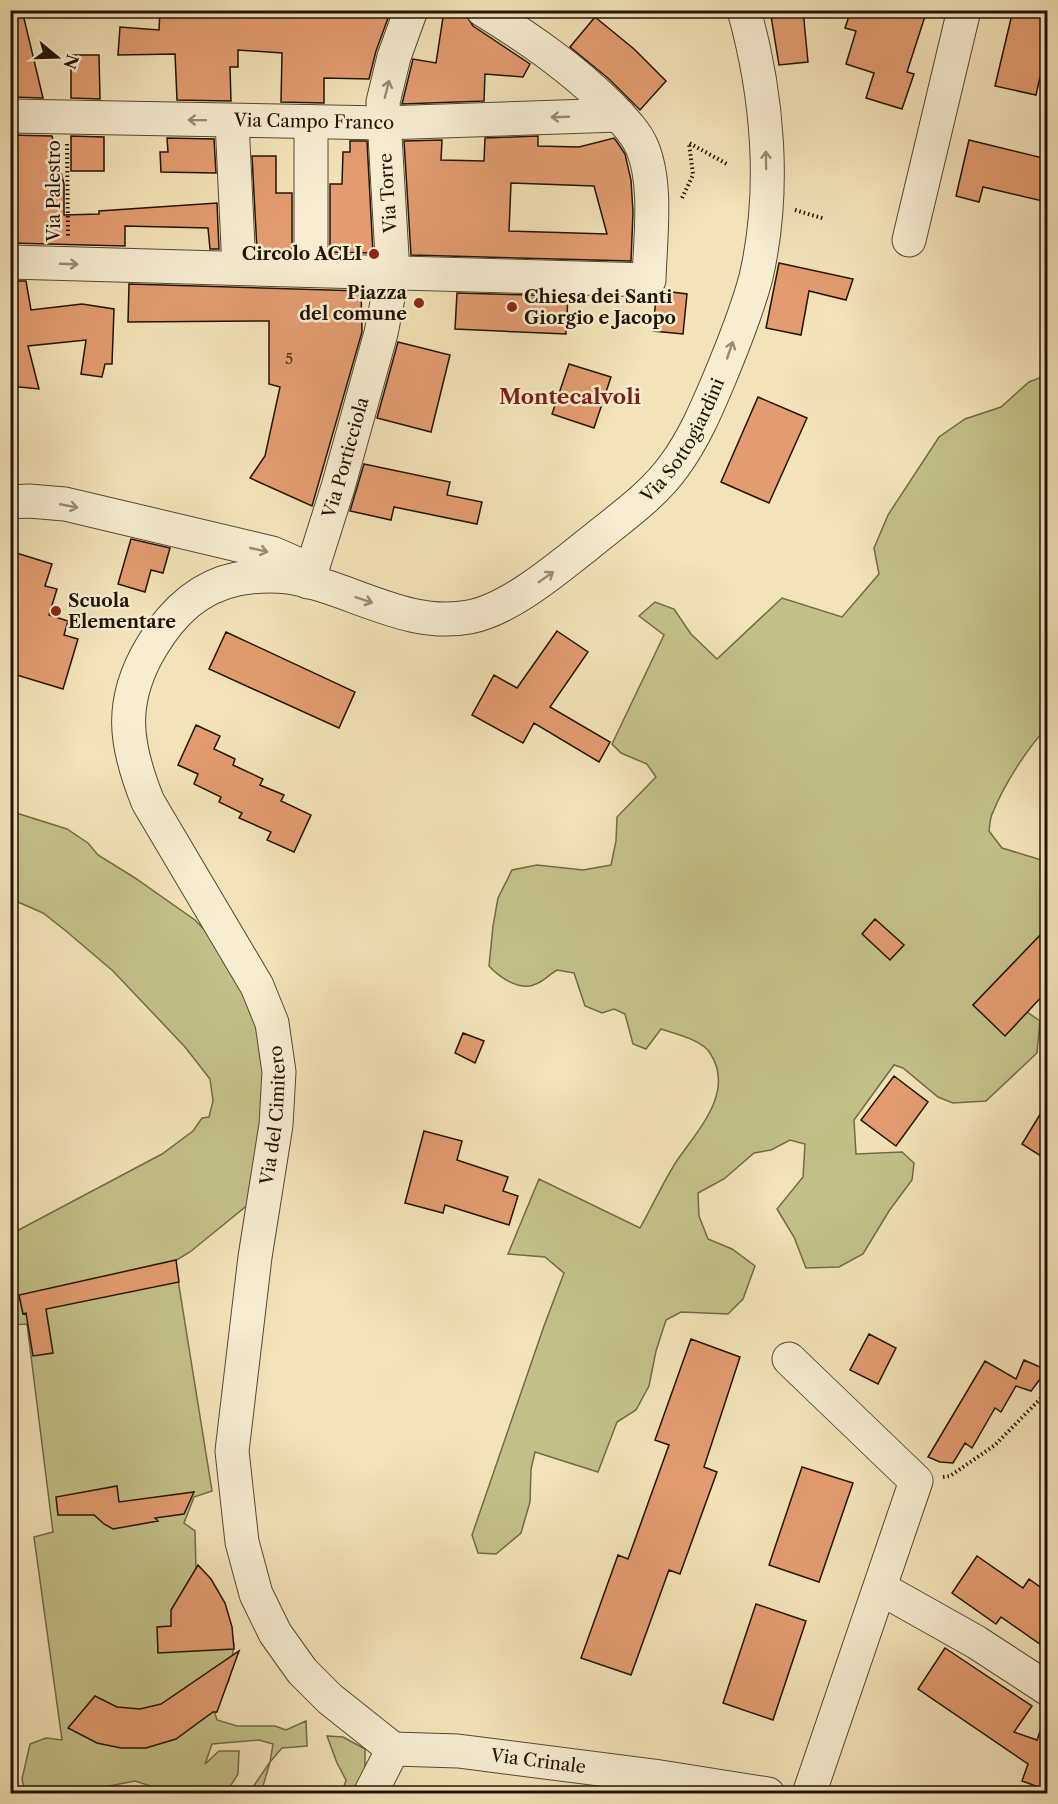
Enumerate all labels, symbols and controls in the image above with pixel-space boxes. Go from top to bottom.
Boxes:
north arrow [27,27,87,87]
text: N [59,52,83,72]
one-way arrow [381,80,393,99]
street label: Via Campo Franco [233,109,394,134]
one-way arrow [551,112,571,123]
one-way arrow [188,114,208,126]
street label: Via Palestro [43,140,65,243]
one-way arrow [760,150,772,170]
street label: Via Torre [374,152,402,235]
place label: Circolo ACLI [242,243,362,265]
marker: Circolo ACLI [367,247,381,261]
one-way arrow [58,258,78,269]
place label: Piazza del comune [299,282,408,325]
place label: Chiesa dei Santi Giorgio e Jacopo [524,286,676,329]
marker: Piazza del comune [412,296,426,310]
marker: Chiesa dei Santi Giorgio e Jacopo [505,300,519,314]
one-way arrow [726,341,737,360]
house number: 5 [285,349,293,368]
street label: Via Sottogiardini [635,374,729,508]
district label: Montecalvoli [499,384,642,409]
street label: Via Porticciola [318,394,374,522]
one-way arrow [58,501,78,512]
one-way arrow [249,544,268,556]
one-way arrow [537,571,553,583]
place label: Scuola Elementare [68,590,176,633]
one-way arrow [354,596,373,607]
marker: Scuola Elementare [49,604,63,618]
street label: Via del Cimitero [255,1044,290,1188]
street label: Via Crinale [488,1744,587,1778]

